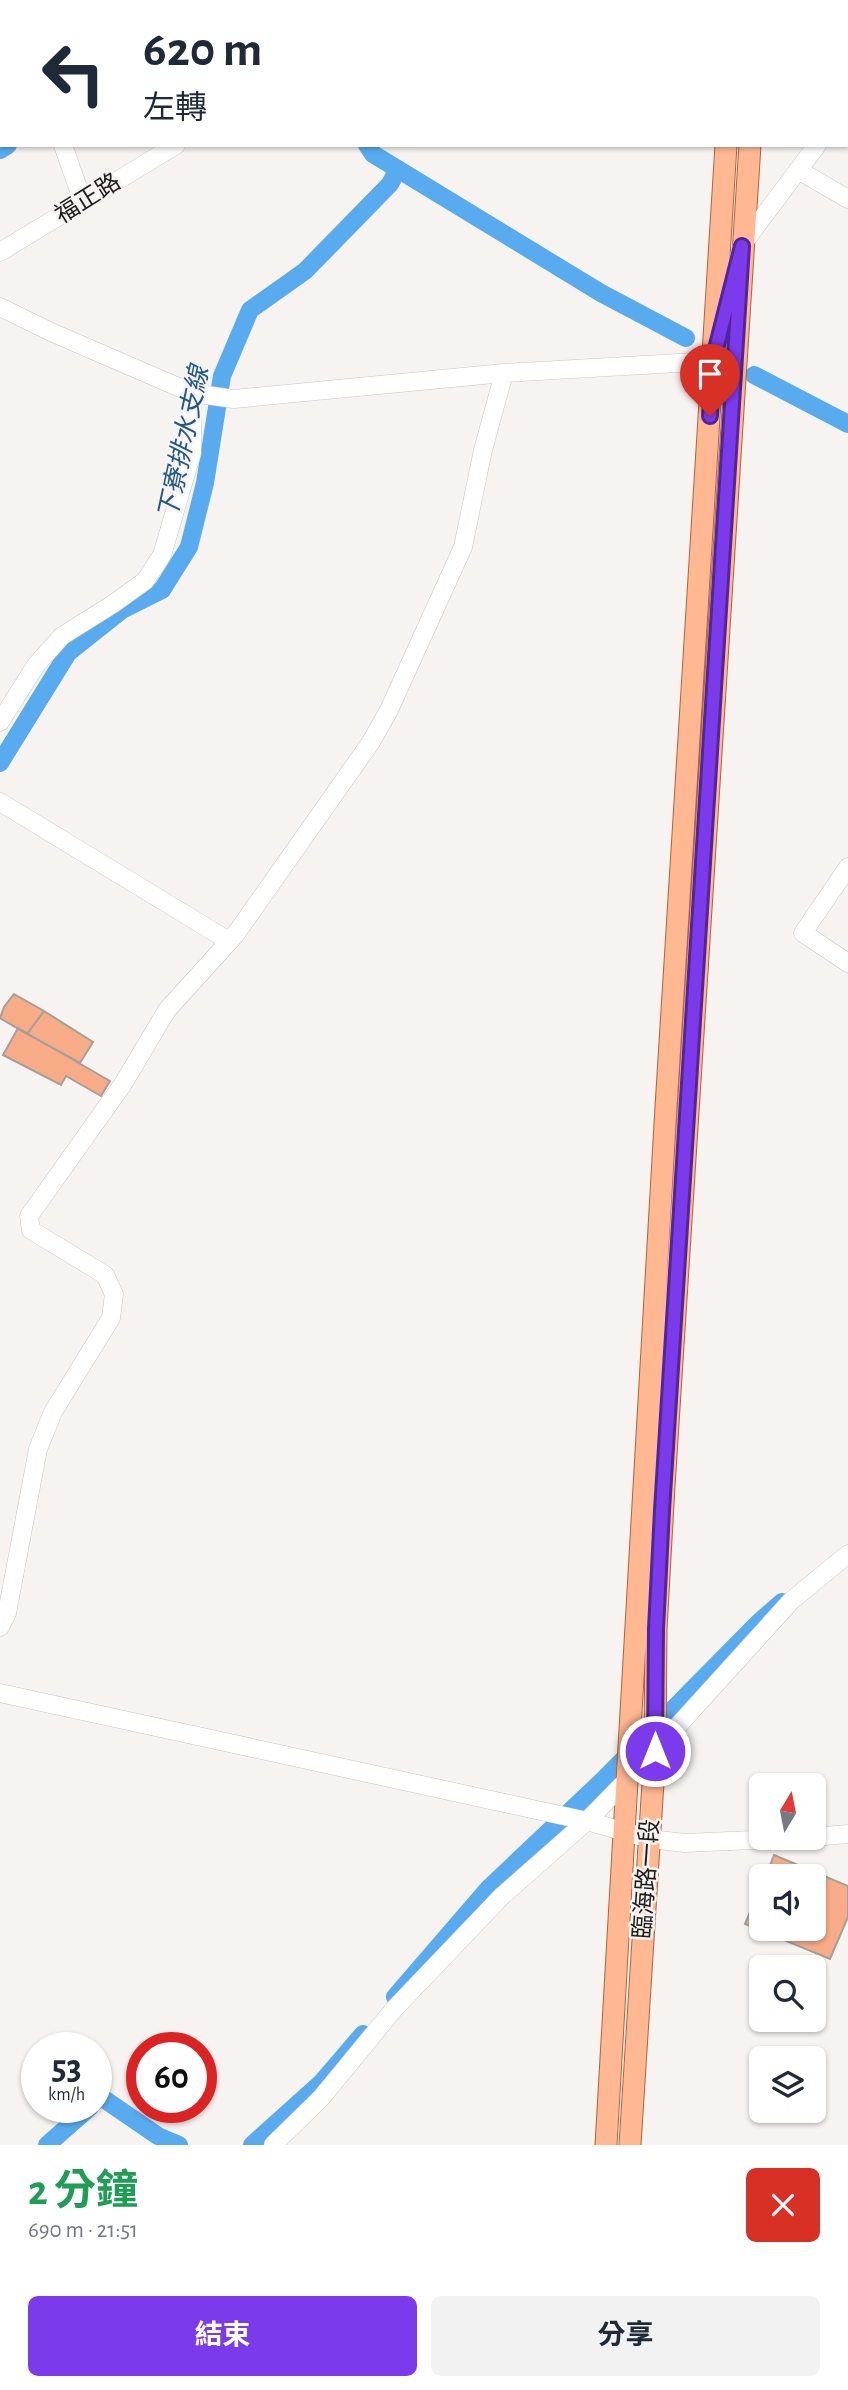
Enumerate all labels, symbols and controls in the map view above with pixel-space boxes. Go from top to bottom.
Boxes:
text: 620 m [143,26,262,75]
icon: left [28,28,119,119]
text: 左轉 [143,92,207,124]
street label: 福正路 [50,168,125,228]
pin [680,344,740,416]
icon: arrive [691,355,729,393]
water label: 下寮排水支線 [154,361,214,522]
position arrow [618,1714,692,1788]
north arrow [749,1773,826,1850]
map controls [749,1773,826,2123]
street label: 臨海路一段 [629,1818,663,1940]
button: sound [749,1864,826,1941]
button: search [749,1955,826,2032]
speed limit sign: 60 [126,2032,217,2123]
button: layers [749,2046,826,2123]
text: 53 [51,2051,82,2086]
text: km/h [48,2086,85,2104]
button: close [746,2168,820,2242]
text: 2 分鐘 [28,2170,138,2212]
text: 690 m · 21:51 [28,2219,138,2242]
button: 結束 [28,2296,417,2376]
button: 分享 [431,2296,820,2376]

